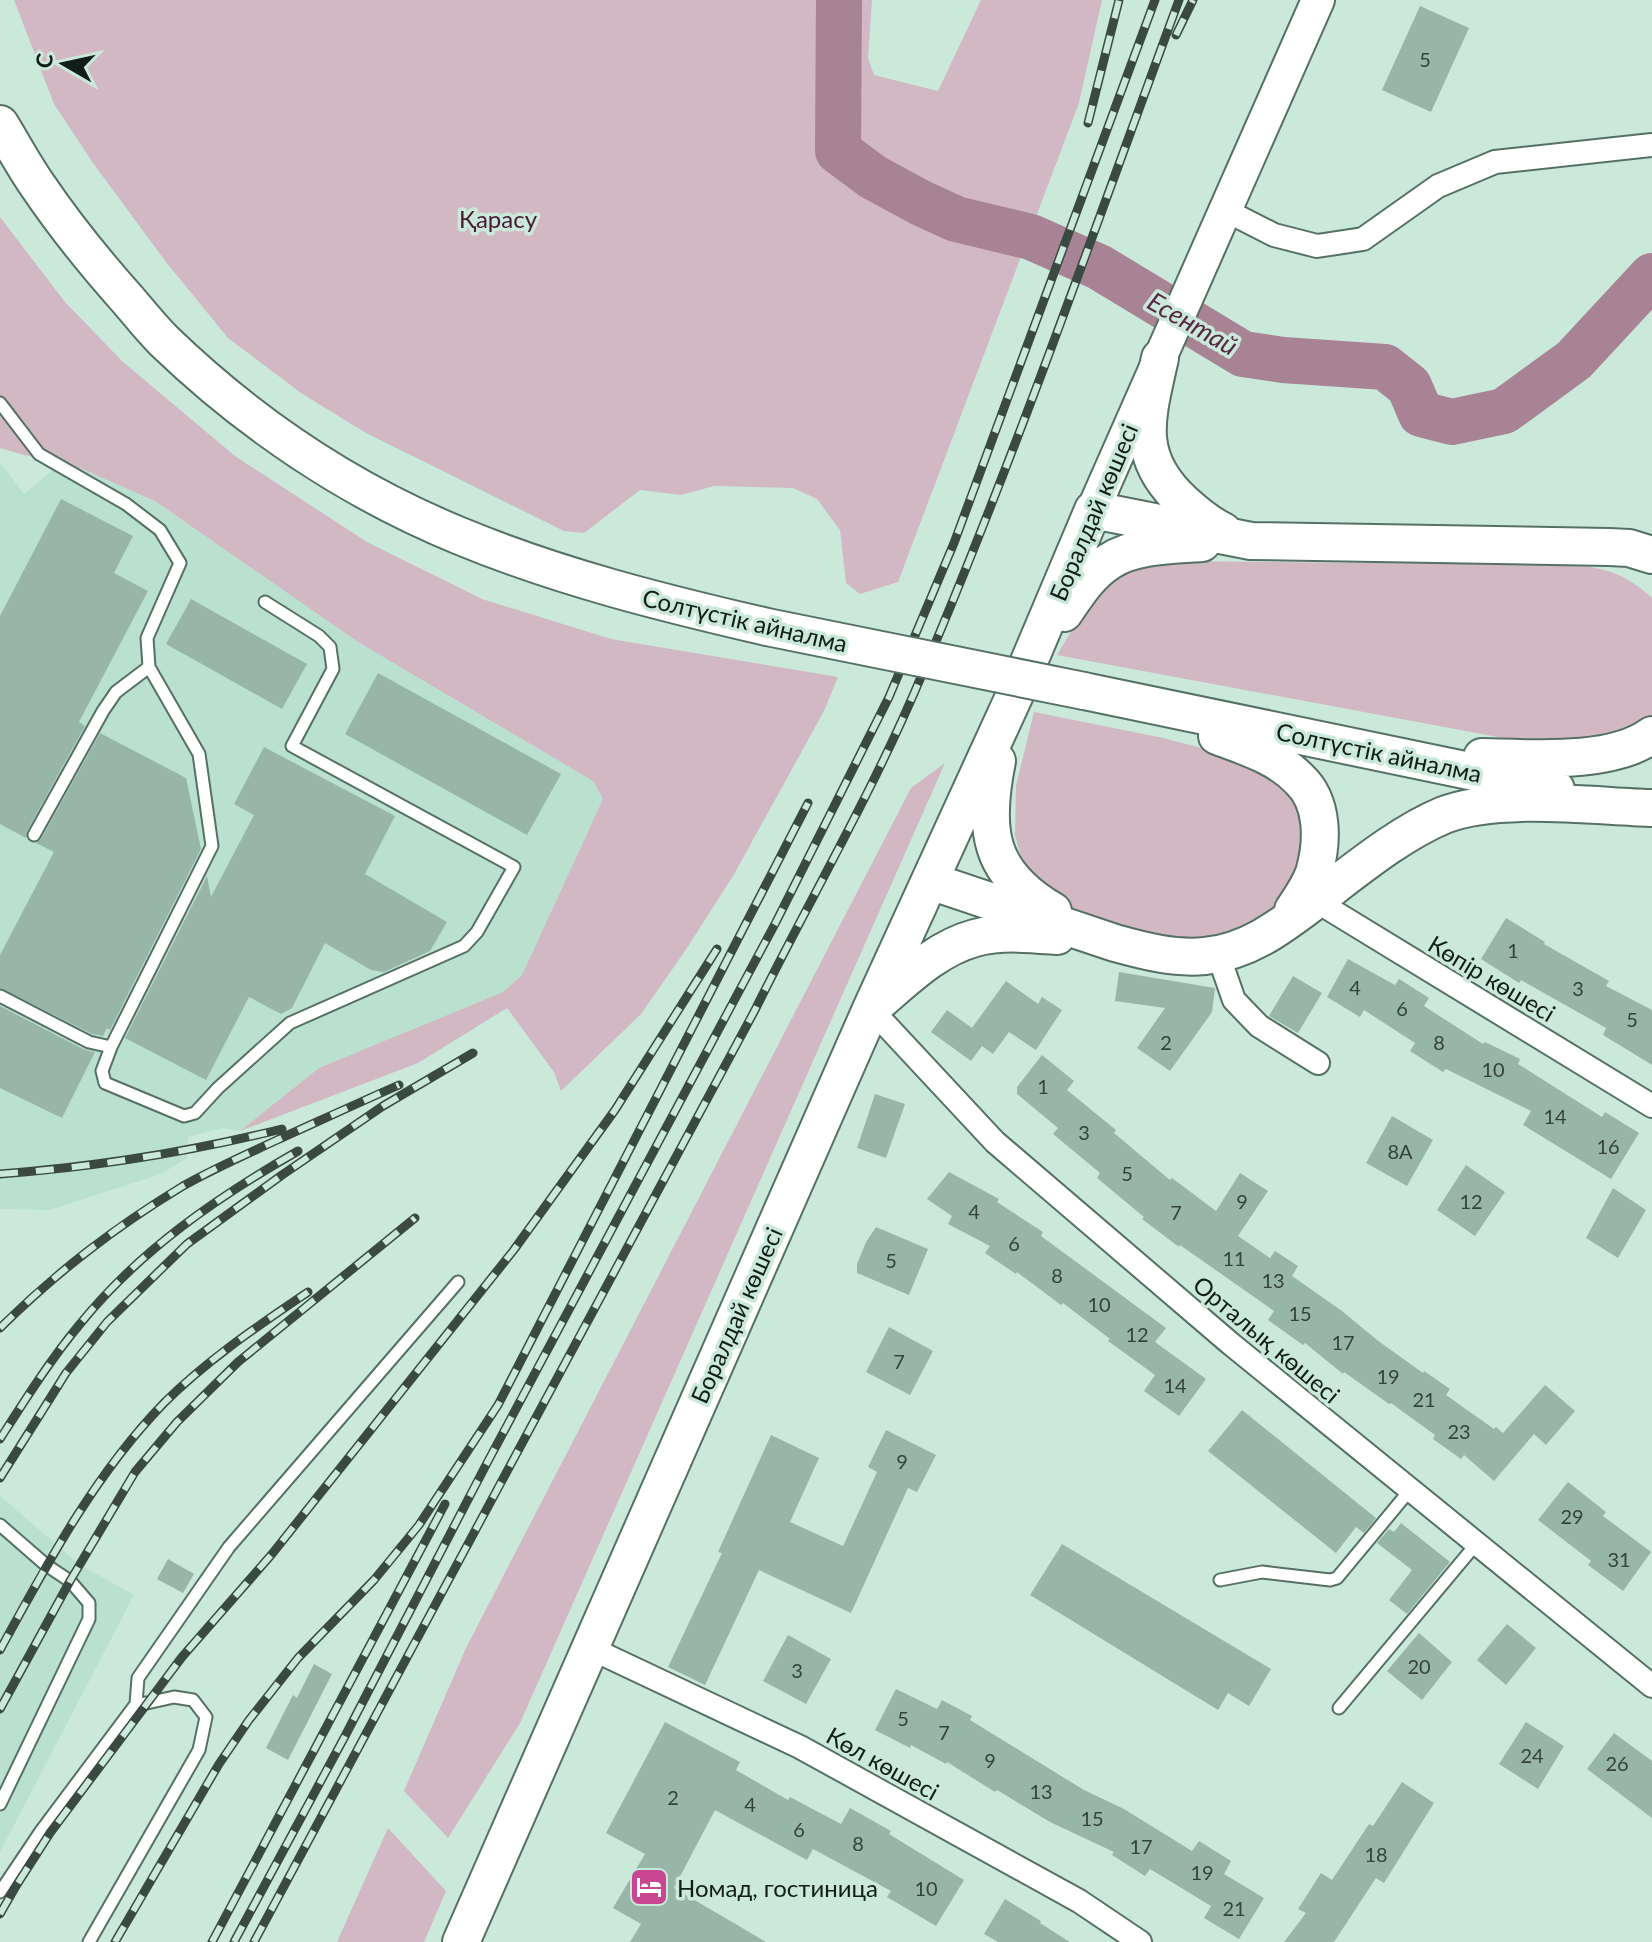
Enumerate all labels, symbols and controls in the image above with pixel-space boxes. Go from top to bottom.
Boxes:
north arrow [24,24,104,104]
house number: 5 [1419,47,1431,71]
text: С [29,51,58,70]
park label: Қарасу [459,204,538,233]
water label: Есентай [1142,284,1244,362]
street label: Боралдай көшесі [1043,419,1143,605]
street label: Солтүстік айналма [640,582,850,658]
street label: Солтүстік айналма [1274,716,1484,788]
street label: Көпір көшесі [1423,929,1561,1027]
house number: 1 [1507,938,1519,962]
house number: 4 [1349,975,1361,999]
house number: 3 [1572,976,1584,1000]
house number: 6 [1396,996,1408,1020]
house number: 5 [1626,1007,1638,1031]
house number: 2 [1160,1030,1172,1054]
house number: 8 [1433,1030,1445,1054]
house number: 10 [1481,1057,1505,1081]
house number: 1 [1037,1074,1049,1098]
house number: 14 [1543,1104,1567,1128]
house number: 3 [1078,1120,1090,1144]
house number: 16 [1596,1134,1620,1158]
house number: 8А [1387,1139,1413,1163]
house number: 5 [1121,1161,1133,1185]
house number: 9 [1236,1189,1248,1213]
house number: 12 [1459,1189,1483,1213]
house number: 4 [968,1199,980,1223]
house number: 7 [1170,1200,1182,1224]
street label: Боралдай көшесі [684,1222,788,1408]
house number: 6 [1008,1231,1020,1255]
house number: 11 [1222,1246,1246,1270]
house number: 5 [885,1248,897,1272]
house number: 8 [1051,1263,1063,1287]
house number: 13 [1261,1268,1285,1292]
street label: Орталық көшесі [1188,1269,1346,1409]
house number: 10 [1087,1292,1111,1316]
house number: 15 [1288,1301,1312,1325]
house number: 12 [1125,1322,1149,1346]
house number: 17 [1331,1330,1355,1354]
house number: 7 [893,1349,905,1373]
house number: 19 [1376,1364,1400,1388]
house number: 14 [1163,1373,1187,1397]
house number: 21 [1412,1387,1436,1411]
house number: 23 [1447,1419,1471,1443]
house number: 9 [896,1449,908,1473]
house number: 29 [1560,1504,1584,1528]
house number: 31 [1607,1547,1631,1571]
house number: 20 [1407,1654,1431,1678]
house number: 3 [791,1658,803,1682]
house number: 5 [897,1706,909,1730]
street label: Көл көшесі [822,1720,944,1806]
house number: 7 [938,1720,950,1744]
house number: 24 [1520,1743,1544,1767]
house number: 9 [984,1748,996,1772]
house number: 26 [1605,1751,1629,1775]
house number: 13 [1029,1779,1053,1803]
house number: 2 [667,1785,679,1809]
house number: 4 [744,1792,756,1816]
house number: 15 [1080,1806,1104,1830]
house number: 6 [793,1817,805,1841]
house number: 8 [852,1831,864,1855]
house number: 17 [1129,1834,1153,1858]
house number: 18 [1364,1842,1388,1866]
house number: 19 [1190,1860,1214,1884]
hotel icon: Номад, гостиница [628,1866,670,1908]
place label: Номад, гостиница [677,1873,878,1902]
house number: 10 [914,1876,938,1900]
house number: 21 [1222,1896,1246,1920]

